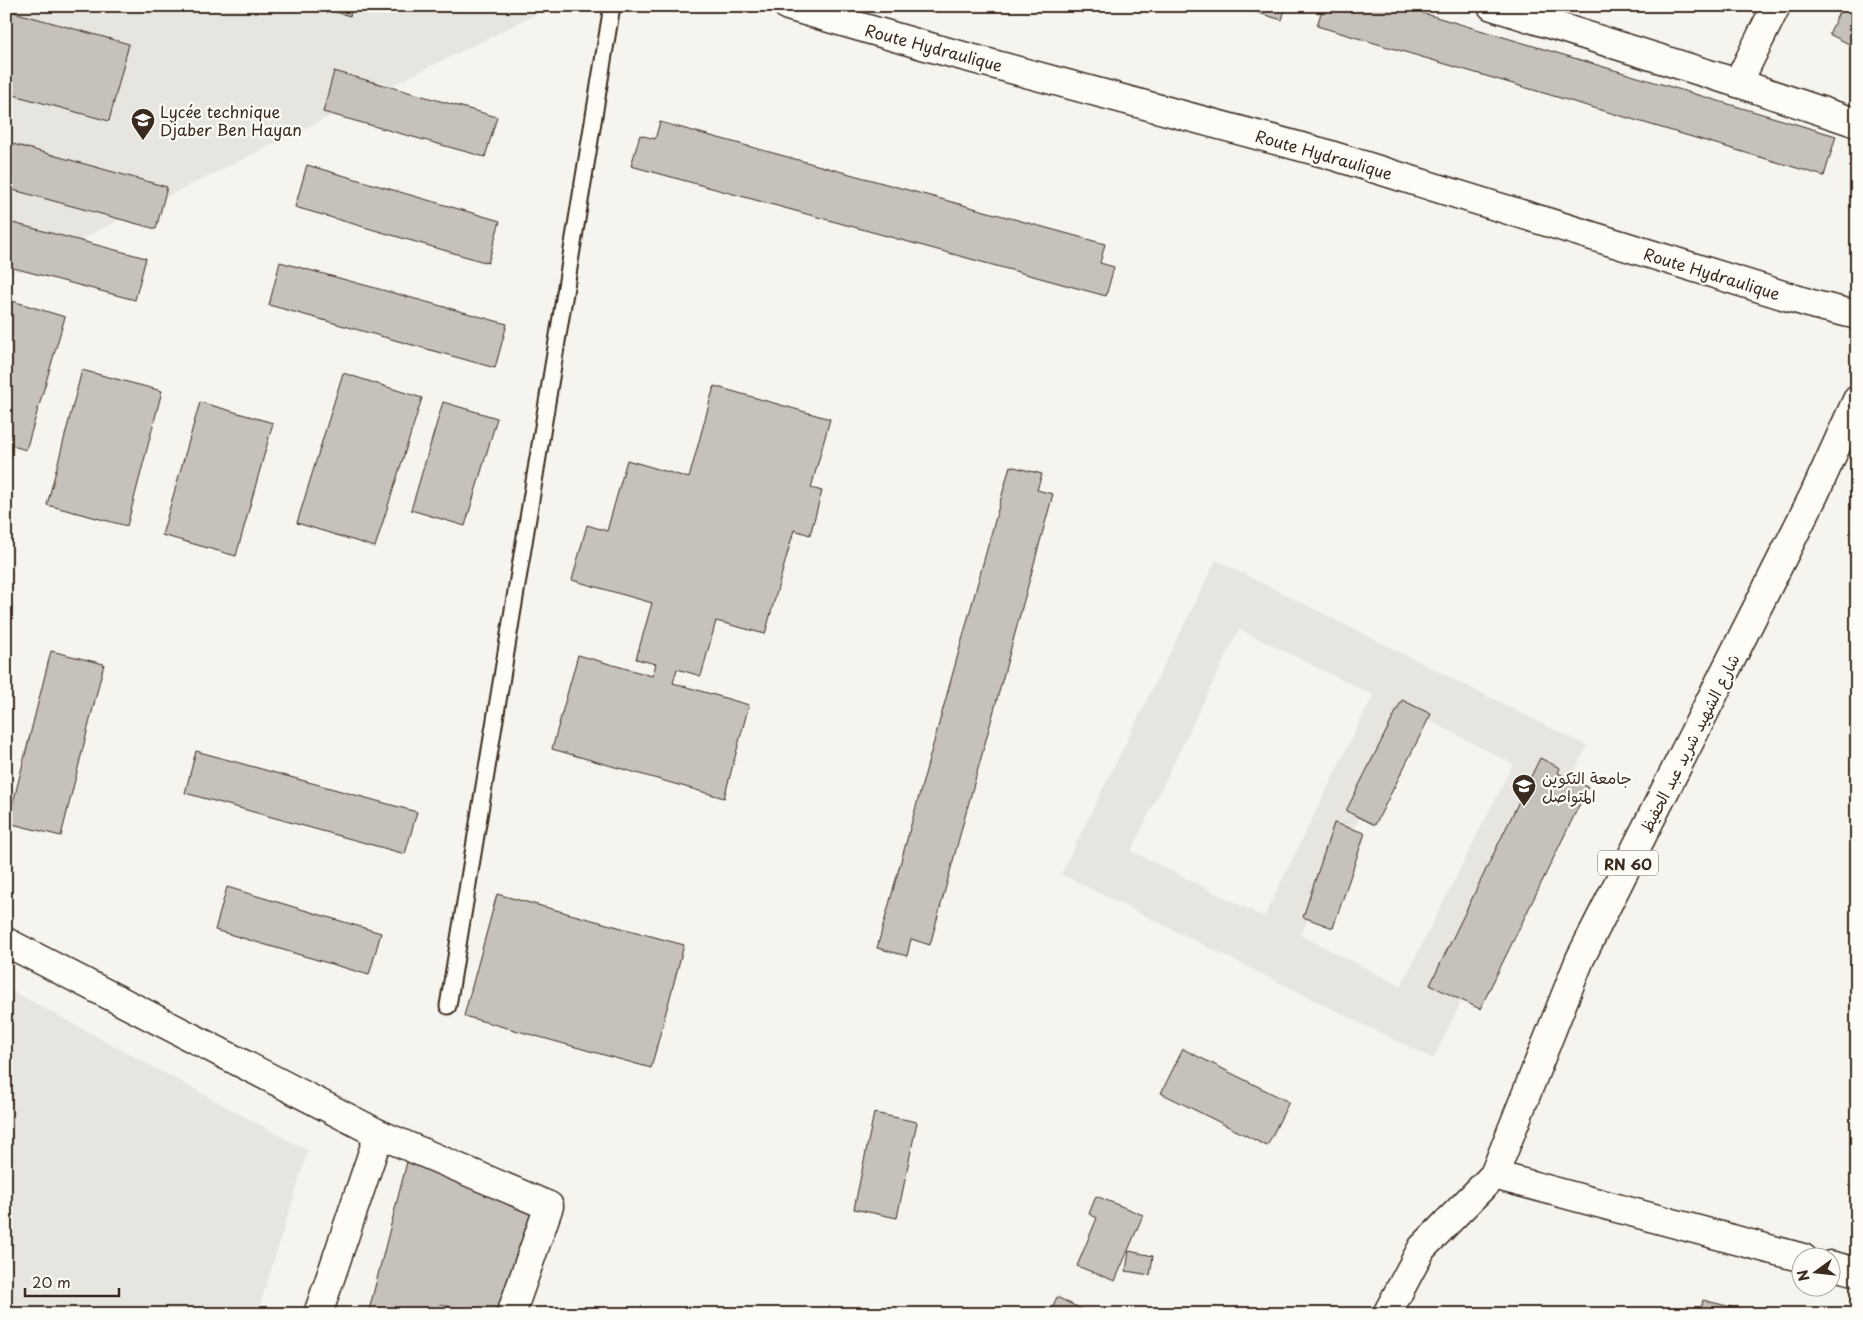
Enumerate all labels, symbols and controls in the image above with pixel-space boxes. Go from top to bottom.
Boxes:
street label: Route Hydraulique [863,17,1006,77]
place label: Lycée technique Djaber Ben Hayan [160,99,302,141]
school or university icon: Lycée technique Djaber Ben Hayan [130,107,156,141]
street label: Route Hydraulique [1253,123,1396,185]
street label: Route Hydraulique [1641,241,1783,305]
street label: شارع الشهيد شريد عبد الحفيظ [1633,649,1745,837]
place label: جامعة التكوين المتواصل [1542,765,1632,807]
school or university icon: جامعة التكوين المتواصل [1511,773,1537,807]
road number: RN 60 [1598,850,1658,876]
north arrow [1790,1248,1840,1298]
scale bar [25,1265,119,1297]
text: N [1791,1267,1815,1284]
text: 20 m [32,1270,71,1293]

